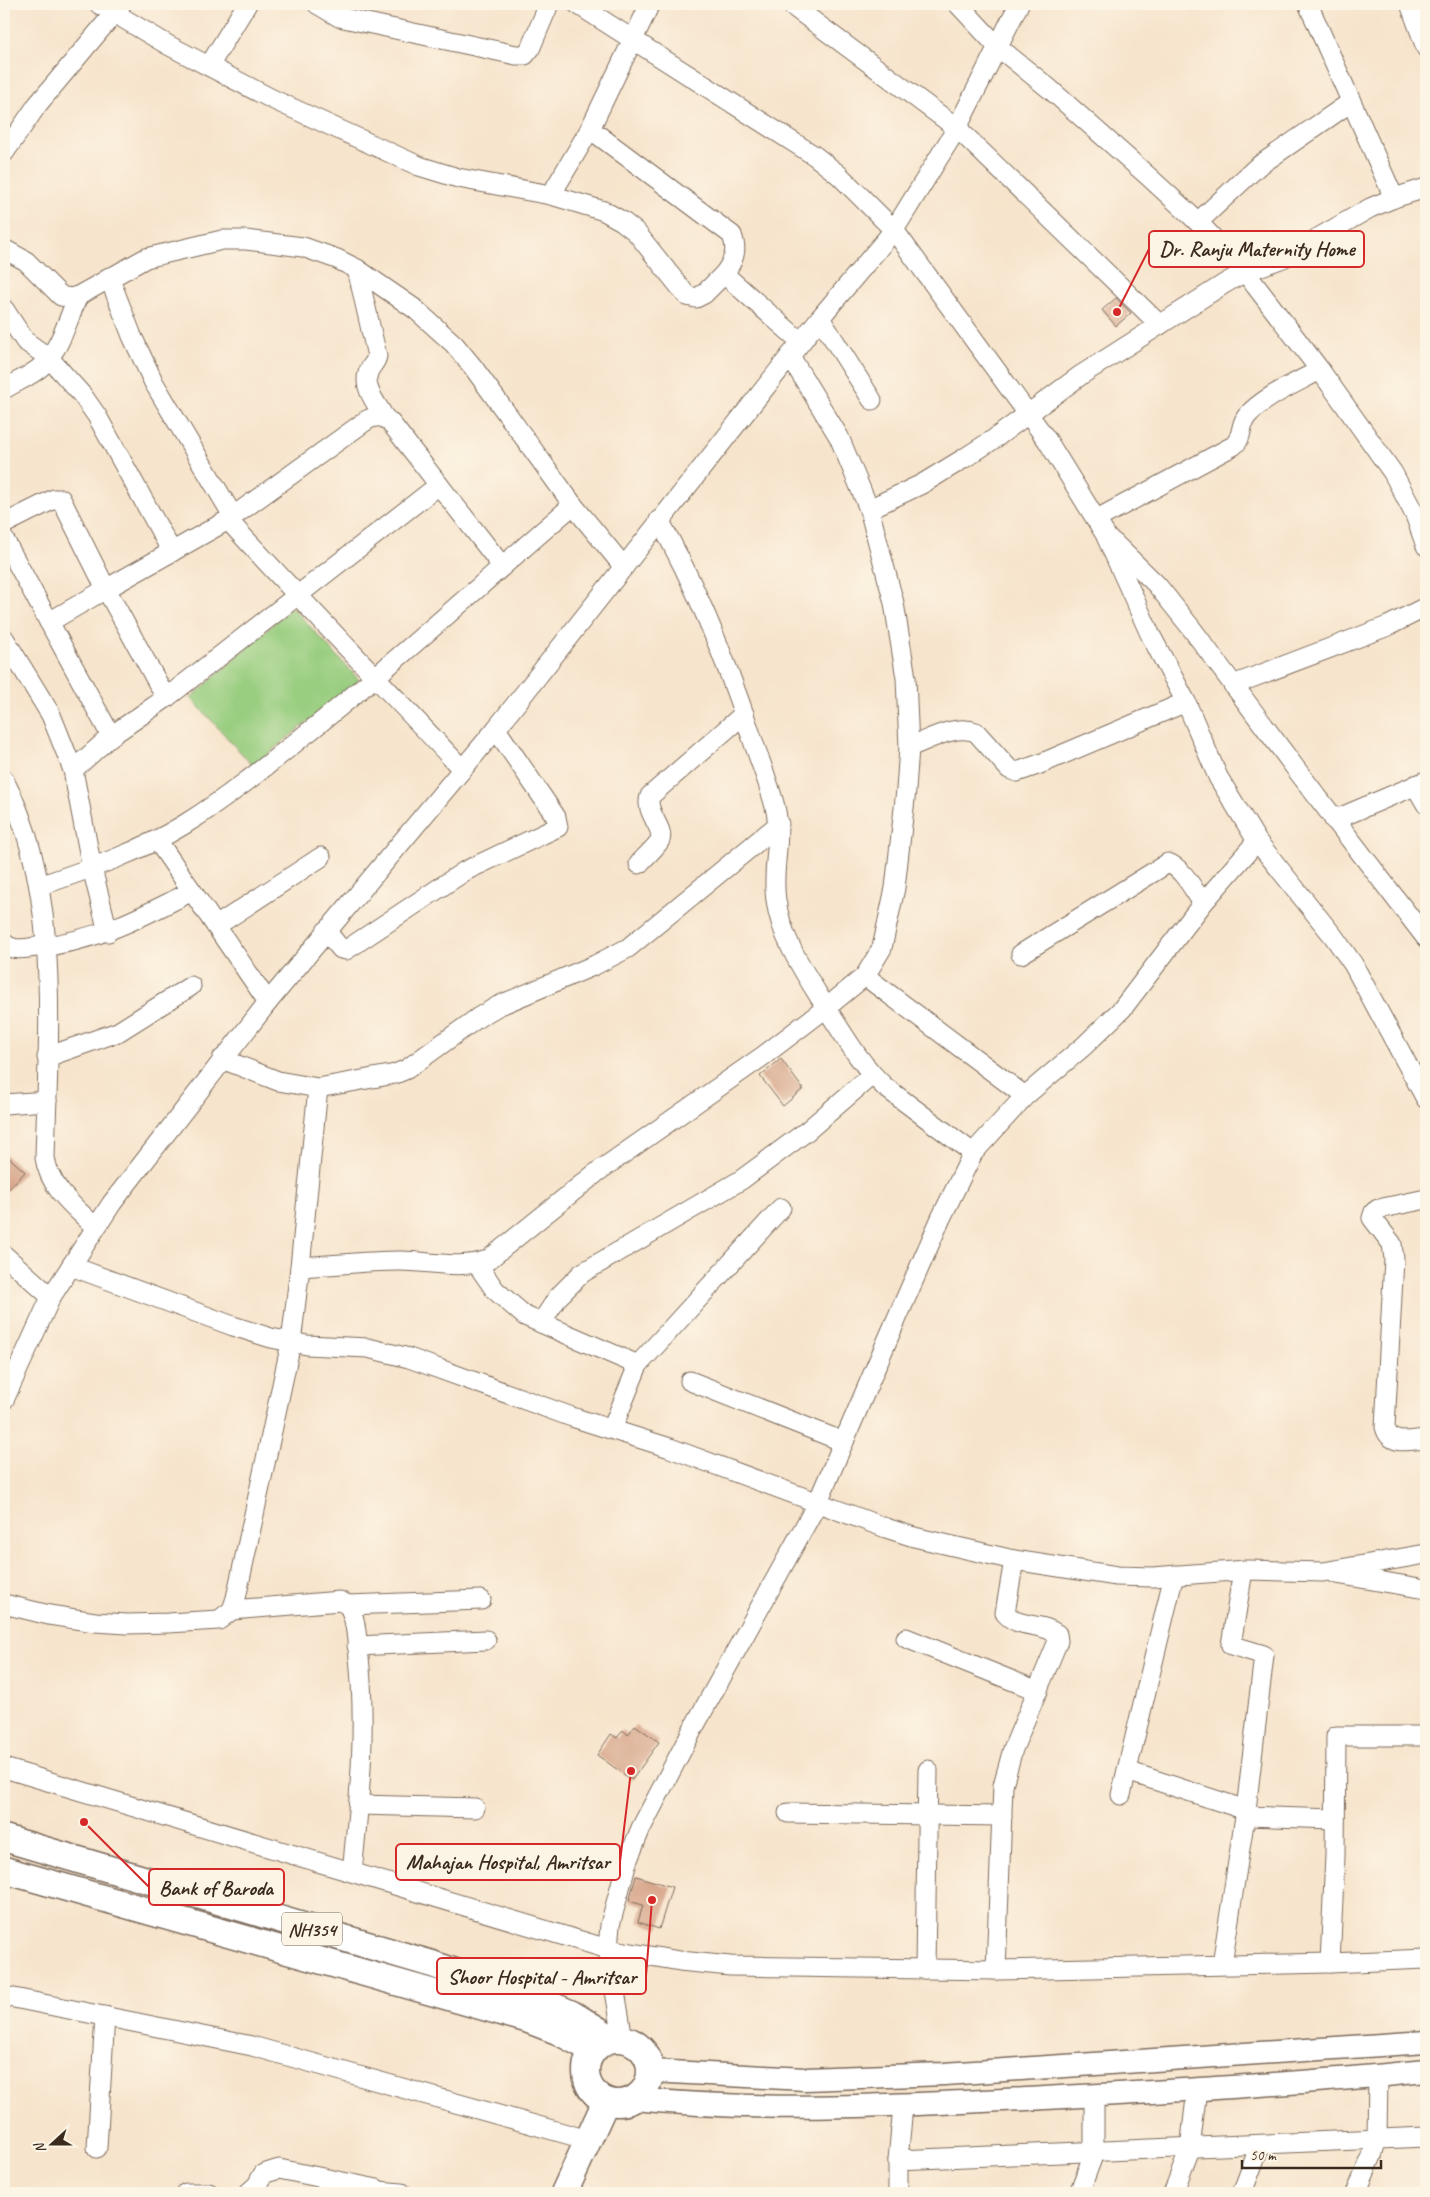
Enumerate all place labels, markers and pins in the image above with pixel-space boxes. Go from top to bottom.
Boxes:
callout: Dr. Ranju Maternity Home [1149,231,1364,267]
callout: Mahajan Hospital, Amritsar [396,1844,620,1880]
callout: Bank of Baroda [149,1869,284,1905]
callout: Shoor Hospital - Amritsar [437,1958,646,1994]

